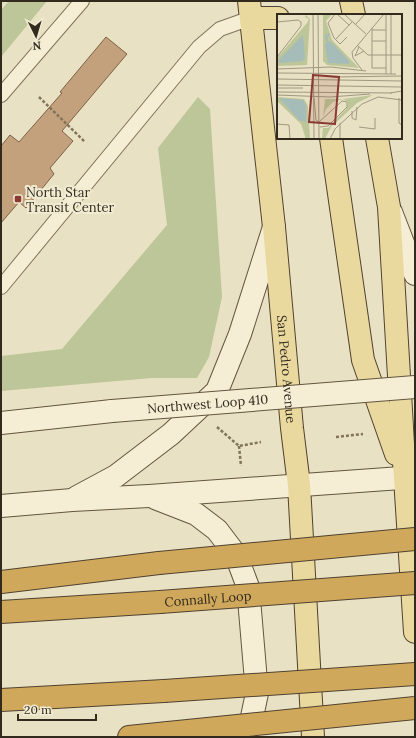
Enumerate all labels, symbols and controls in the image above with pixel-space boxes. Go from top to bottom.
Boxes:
inset map [277,14,402,139]
north arrow [16,16,56,56]
text: N [32,39,42,53]
place label: North Star Transit Center [26,184,115,216]
marker: North Star Transit Center [13,194,23,204]
street label: San Pedro Avenue [273,314,300,424]
street label: Northwest Loop 410 [147,391,269,417]
street label: Connally Loop [164,587,252,611]
scale bar [18,696,96,722]
text: 20 m [24,702,52,717]

